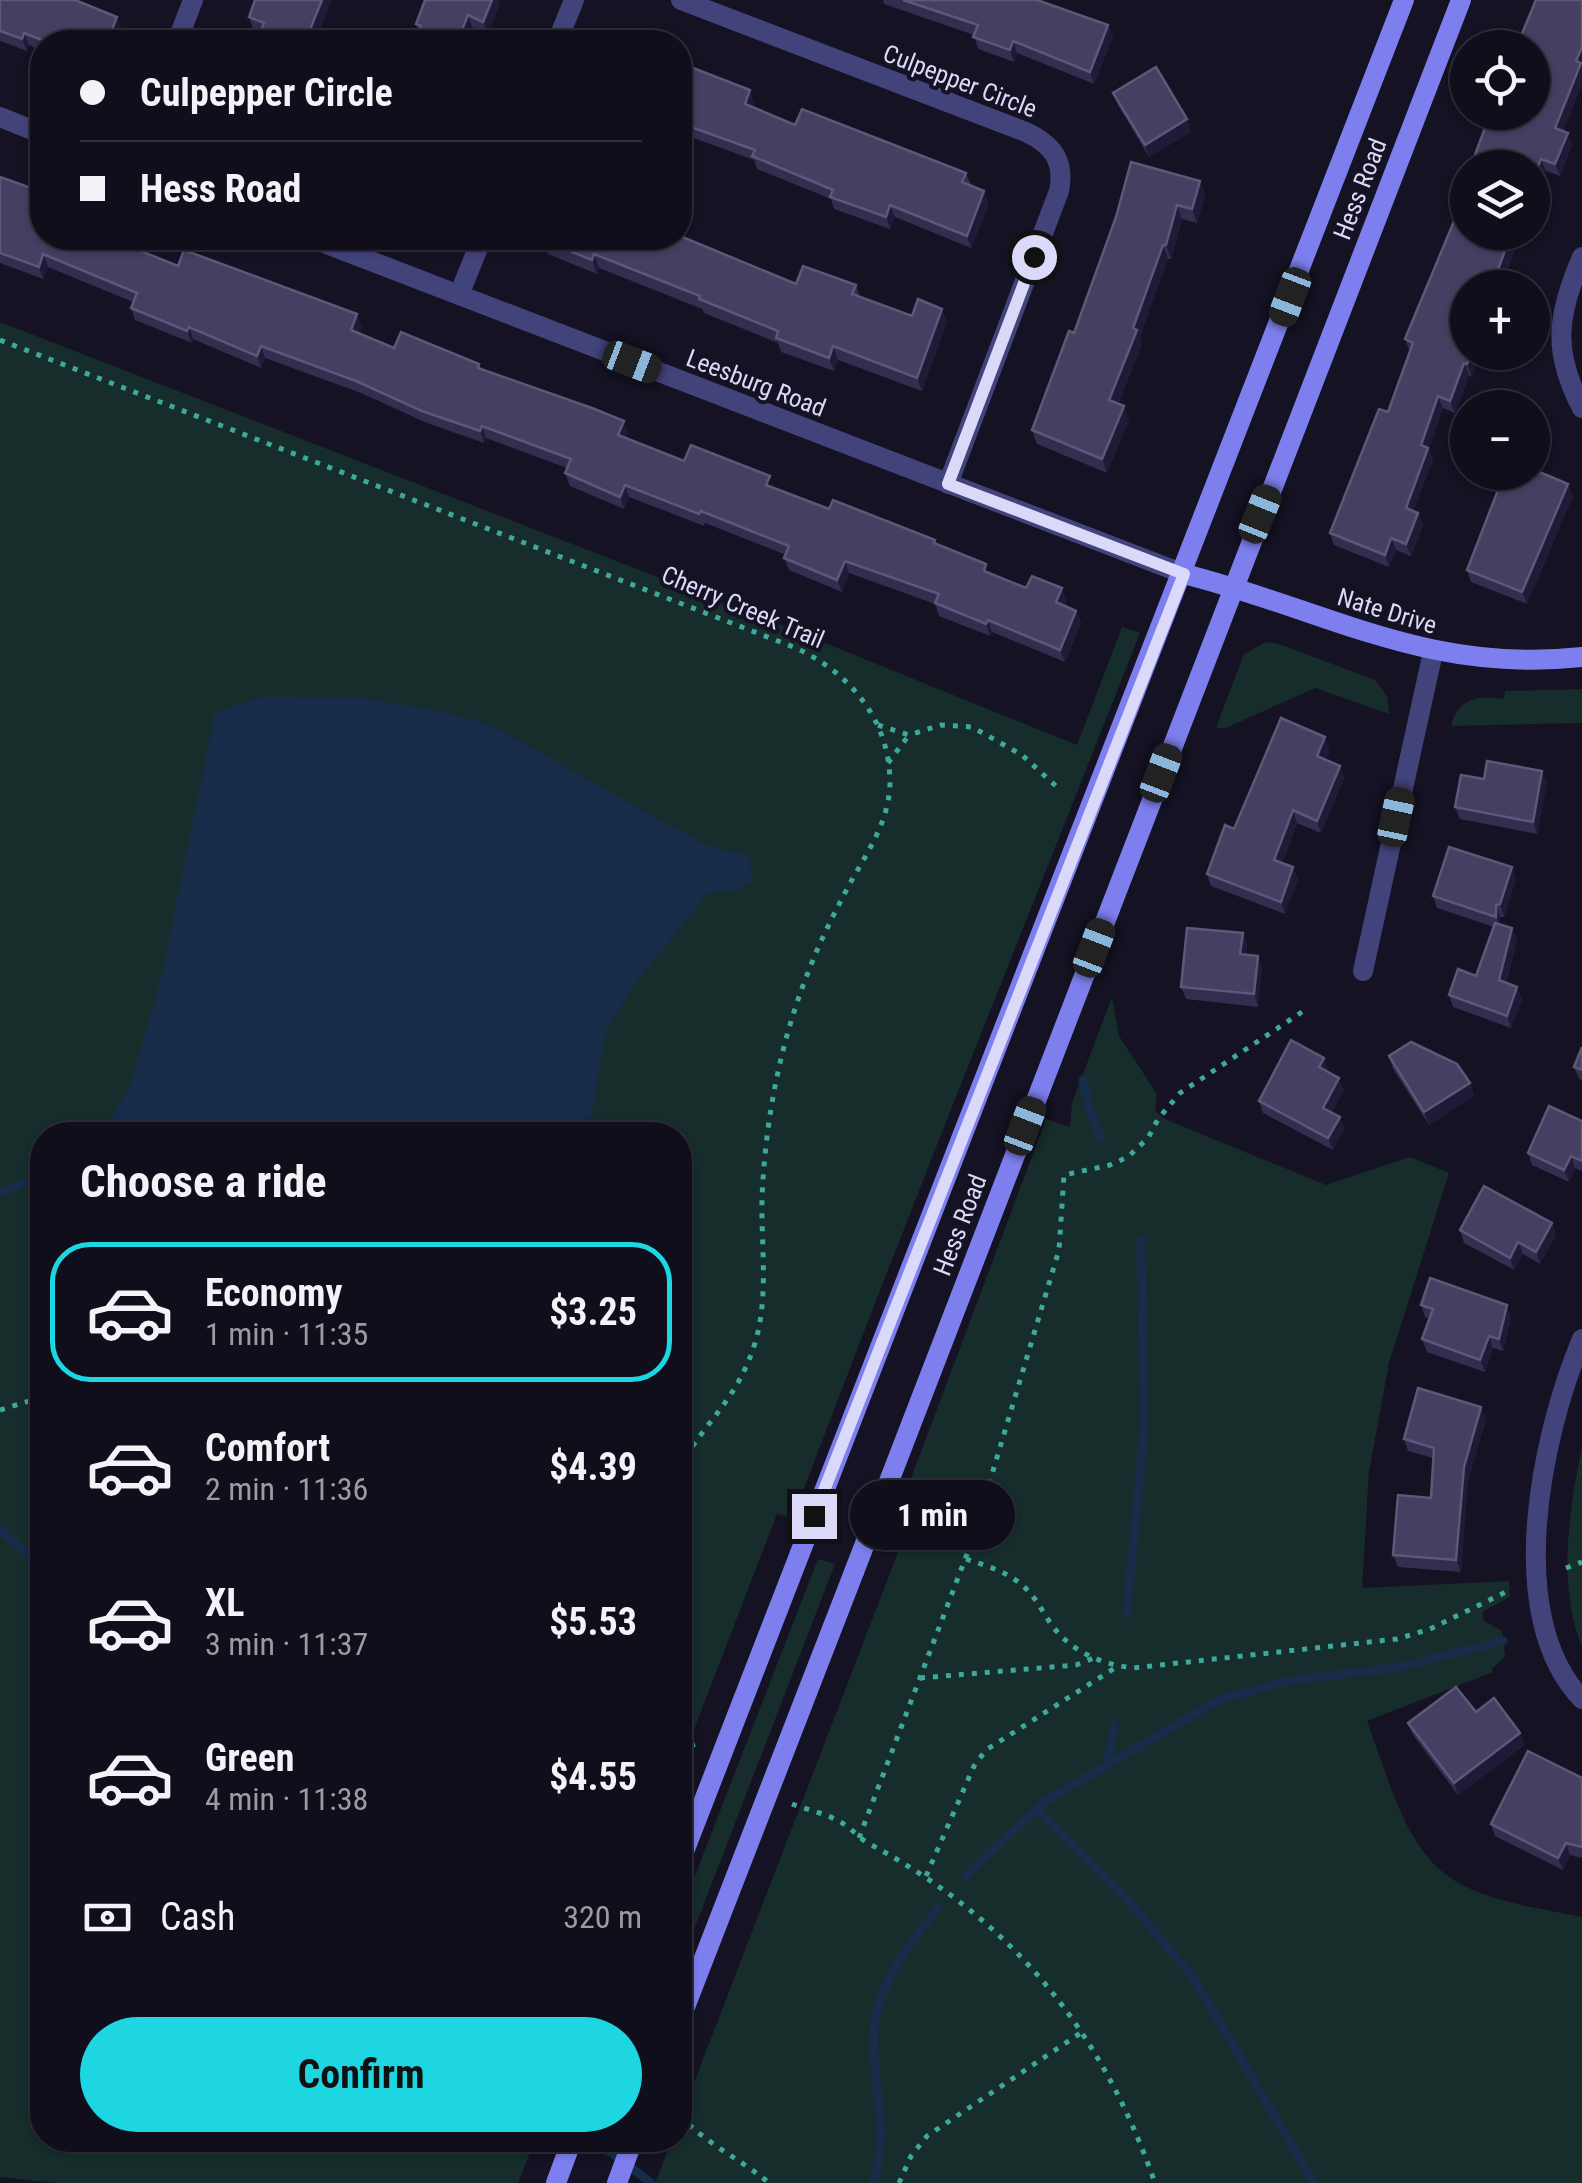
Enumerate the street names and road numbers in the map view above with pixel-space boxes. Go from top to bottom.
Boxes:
street label: Culpepper Circle [879,38,1041,124]
street label: Hess Road [1327,134,1393,244]
street label: Leesburg Road [682,343,830,423]
street label: Cherry Creek Trail [657,560,829,654]
street label: Nate Drive [1334,582,1440,640]
street label: Hess Road [927,1170,993,1280]

